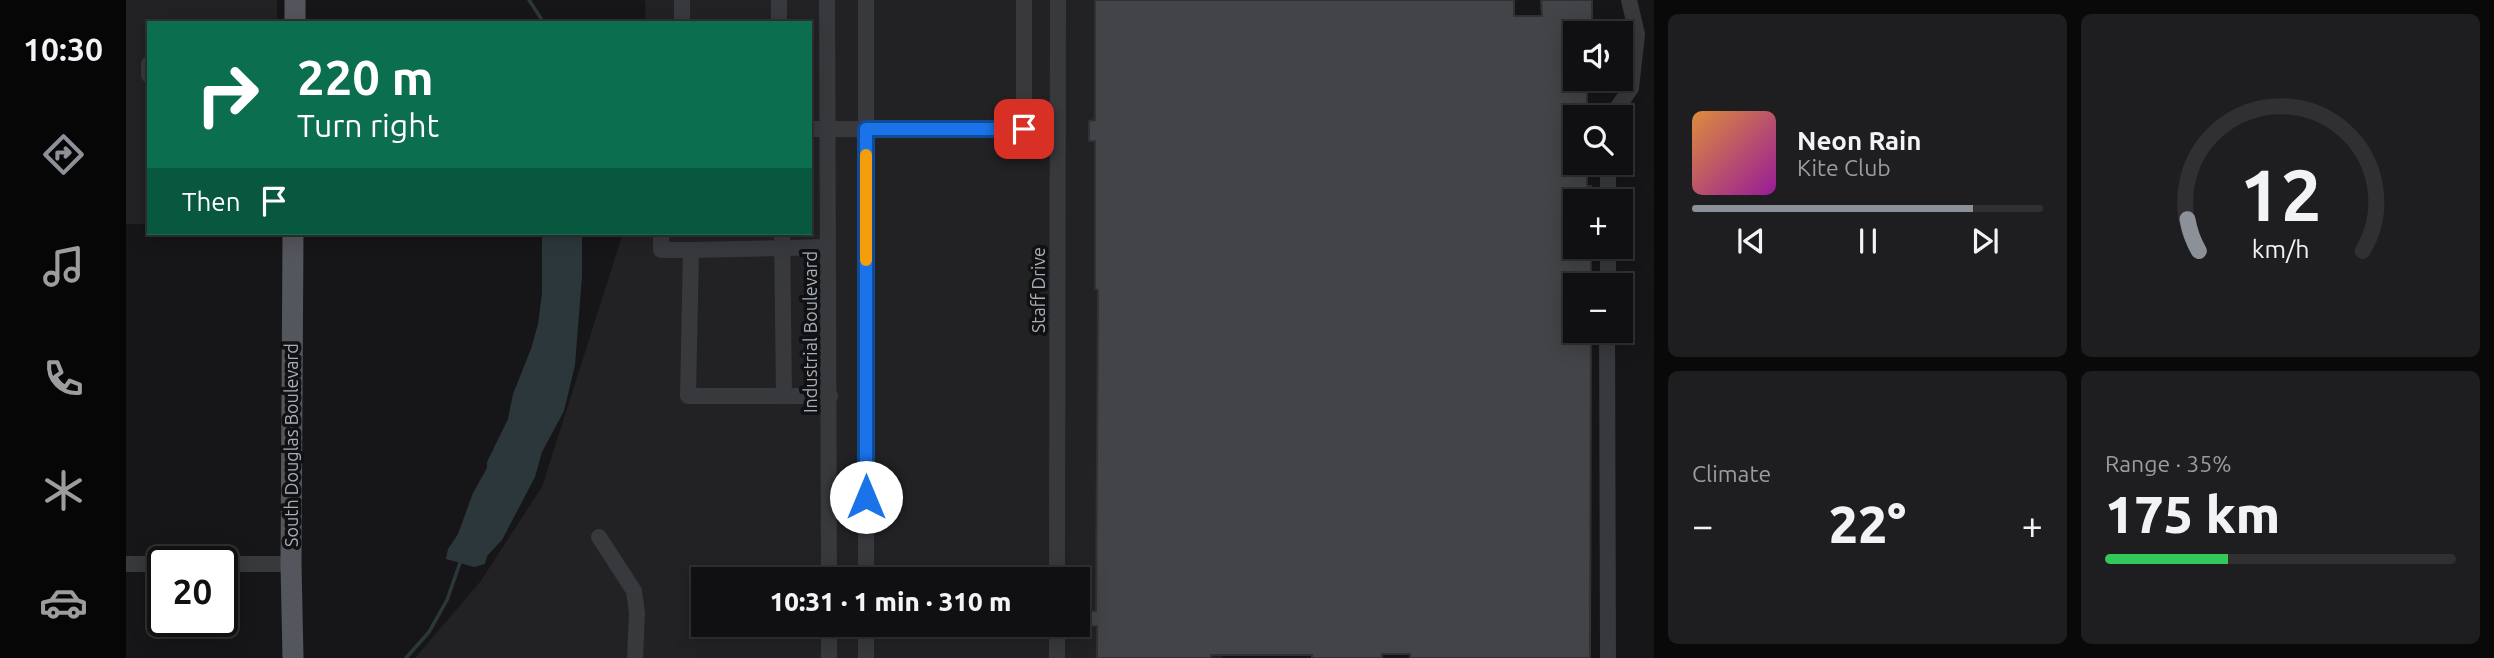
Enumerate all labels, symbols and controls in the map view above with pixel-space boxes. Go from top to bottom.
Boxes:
map controls [1563,21,1633,343]
button: sound [1563,21,1633,91]
text: 10:30 [23,31,103,67]
icon: right [182,49,273,140]
text: 220 m [297,49,434,104]
pin [994,99,1054,159]
button: search [1563,105,1633,175]
text: Turn right [297,107,439,143]
icon: arrive [1005,110,1043,148]
text: Neon Rain [1797,126,1922,155]
icon: directions [39,130,88,179]
text: 12 [2239,154,2322,236]
text: Kite Club [1797,155,1891,180]
icon: arrive [255,182,293,220]
text: Then [182,187,241,216]
button: + [1563,189,1633,259]
icon: previous [1732,222,1770,260]
icon: pause [1849,222,1887,260]
icon: next [1966,222,2004,260]
text: km/h [2252,235,2309,263]
icon: music [39,242,88,291]
street label: Staff Drive [1028,247,1048,333]
street label: Industrial Boulevard [800,251,820,413]
button: − [1563,273,1633,343]
street label: South Douglas Boulevard [281,343,301,547]
icon: phone [39,354,88,403]
text: Range · 35% [2105,451,2232,476]
position arrow [829,460,903,534]
text: Climate [1692,461,1771,486]
icon: climate [39,466,88,515]
text: 175 km [2105,485,2280,543]
text: 22° [1829,495,1906,553]
text: − [1692,504,1713,546]
text: + [2022,504,2043,546]
speed limit sign: 20 [147,546,238,637]
icon: car [39,578,88,627]
text: 10:31 · 1 min · 310 m [770,587,1011,616]

